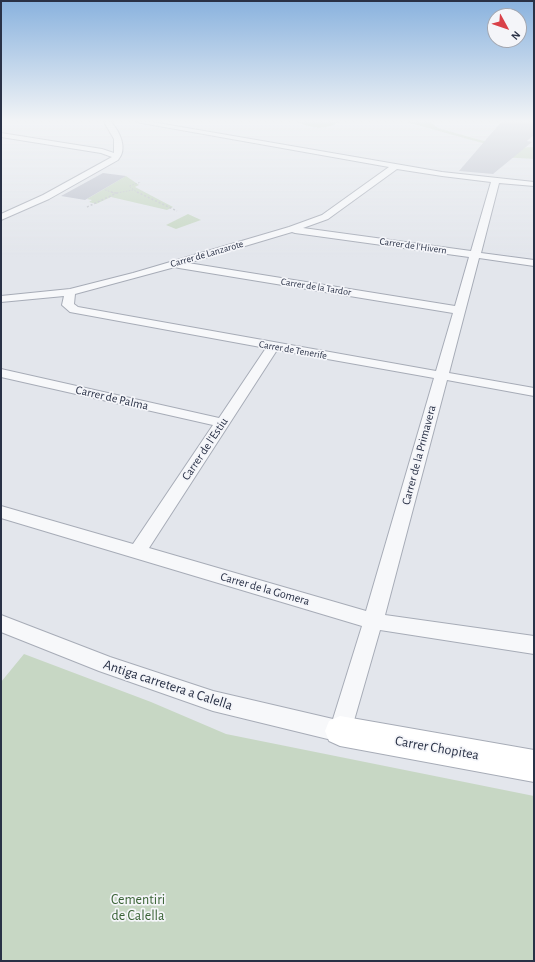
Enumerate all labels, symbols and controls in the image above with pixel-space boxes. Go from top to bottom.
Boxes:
north arrow [487,8,527,48]
text: N [509,29,522,42]
street label: Carrer de l'Hivern [379,235,447,257]
street label: Carrer de Lanzarote [169,238,245,270]
street label: Carrer de la Tardor [280,276,352,298]
street label: Carrer de Tenerife [258,338,328,362]
street label: Carrer de Palma [74,383,150,413]
street label: Carrer de la Primavera [399,404,439,506]
street label: Carrer de l'Estiu [179,415,231,483]
street label: Carrer de la Gomera [219,569,311,609]
street label: Antiga carretera a Calella [101,656,235,714]
street label: Carrer Chopitea [394,732,480,764]
park label: Cementiri de Calella [111,892,165,924]

